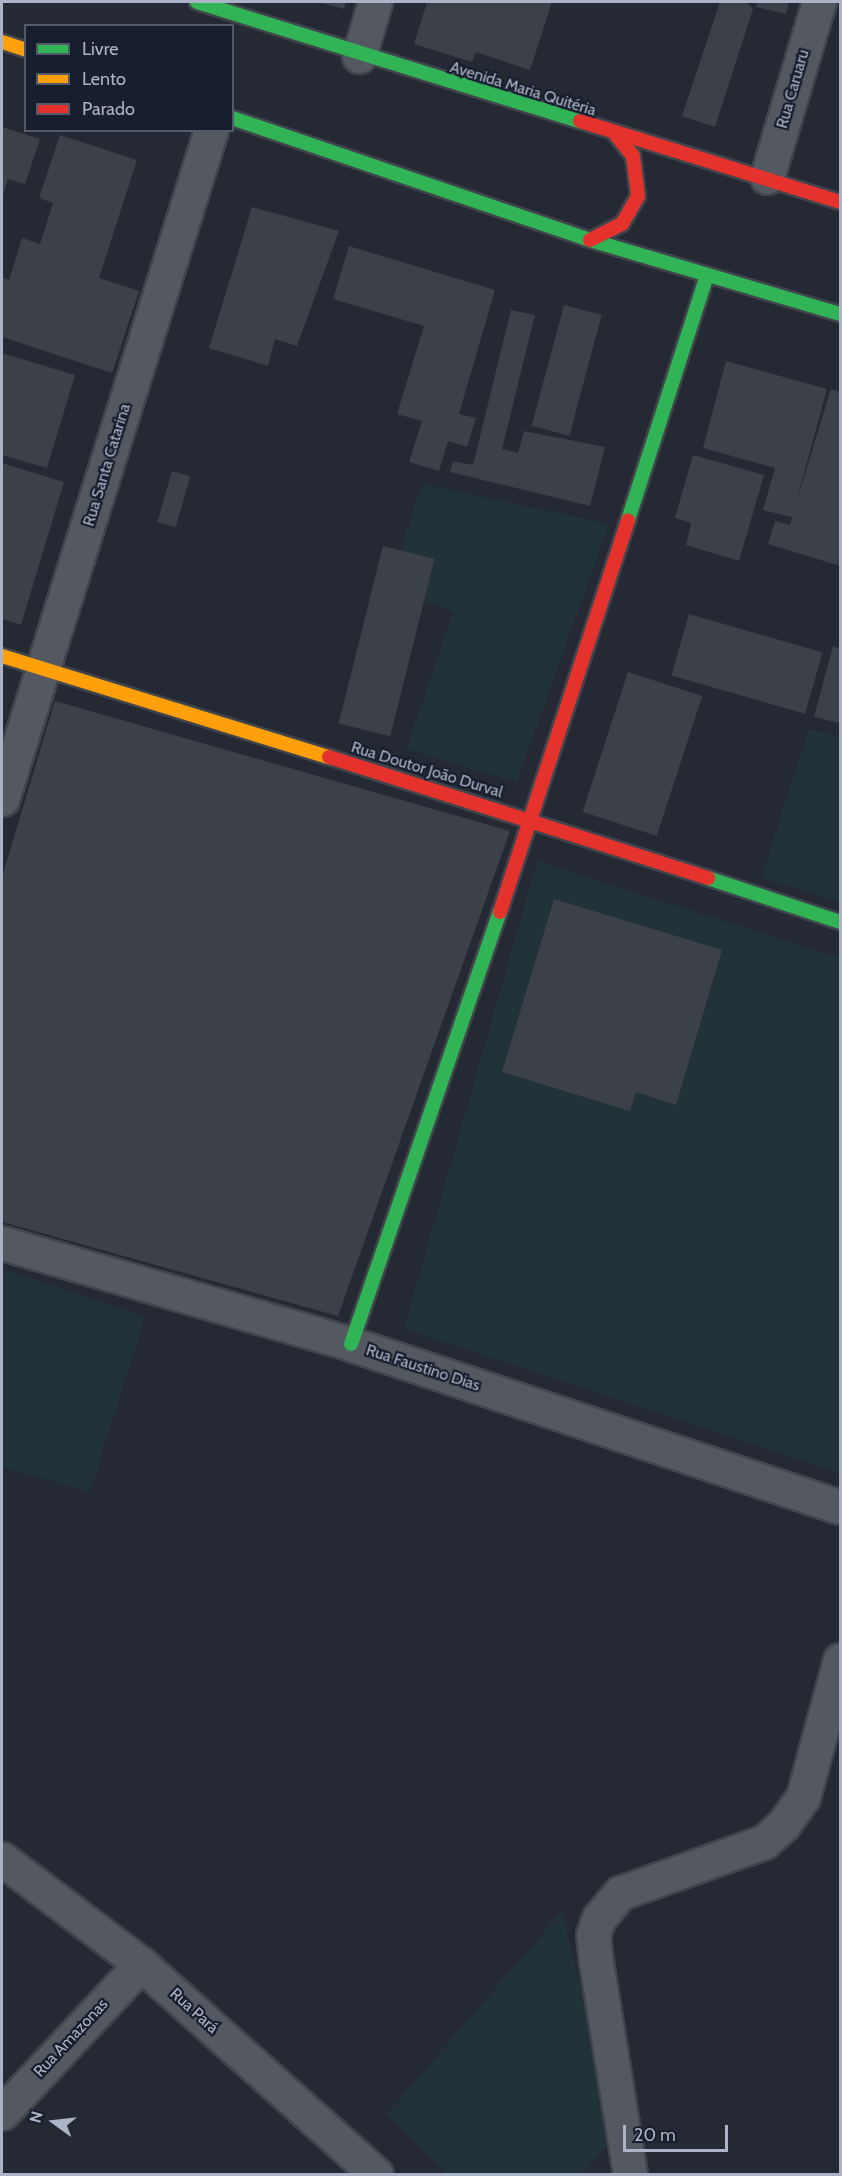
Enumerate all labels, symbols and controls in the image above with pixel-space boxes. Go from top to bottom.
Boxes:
legend [24,24,234,132]
text: Livre [82,38,118,60]
street label: Rua Caruaru [773,47,813,131]
street label: Avenida Maria Quitéria [448,58,598,120]
text: Lento [82,68,126,90]
text: Parado [82,98,135,120]
street label: Rua Santa Catarina [79,401,135,529]
street label: Rua Doutor João Durval [349,738,505,802]
street label: Rua Faustino Dias [364,1341,482,1395]
street label: Rua Pará [166,1984,222,2038]
street label: Rua Amazonas [30,1995,112,2081]
north arrow [24,2092,84,2152]
text: N [25,2109,47,2125]
scale bar [626,2113,731,2151]
text: 20 m [634,2124,676,2146]

